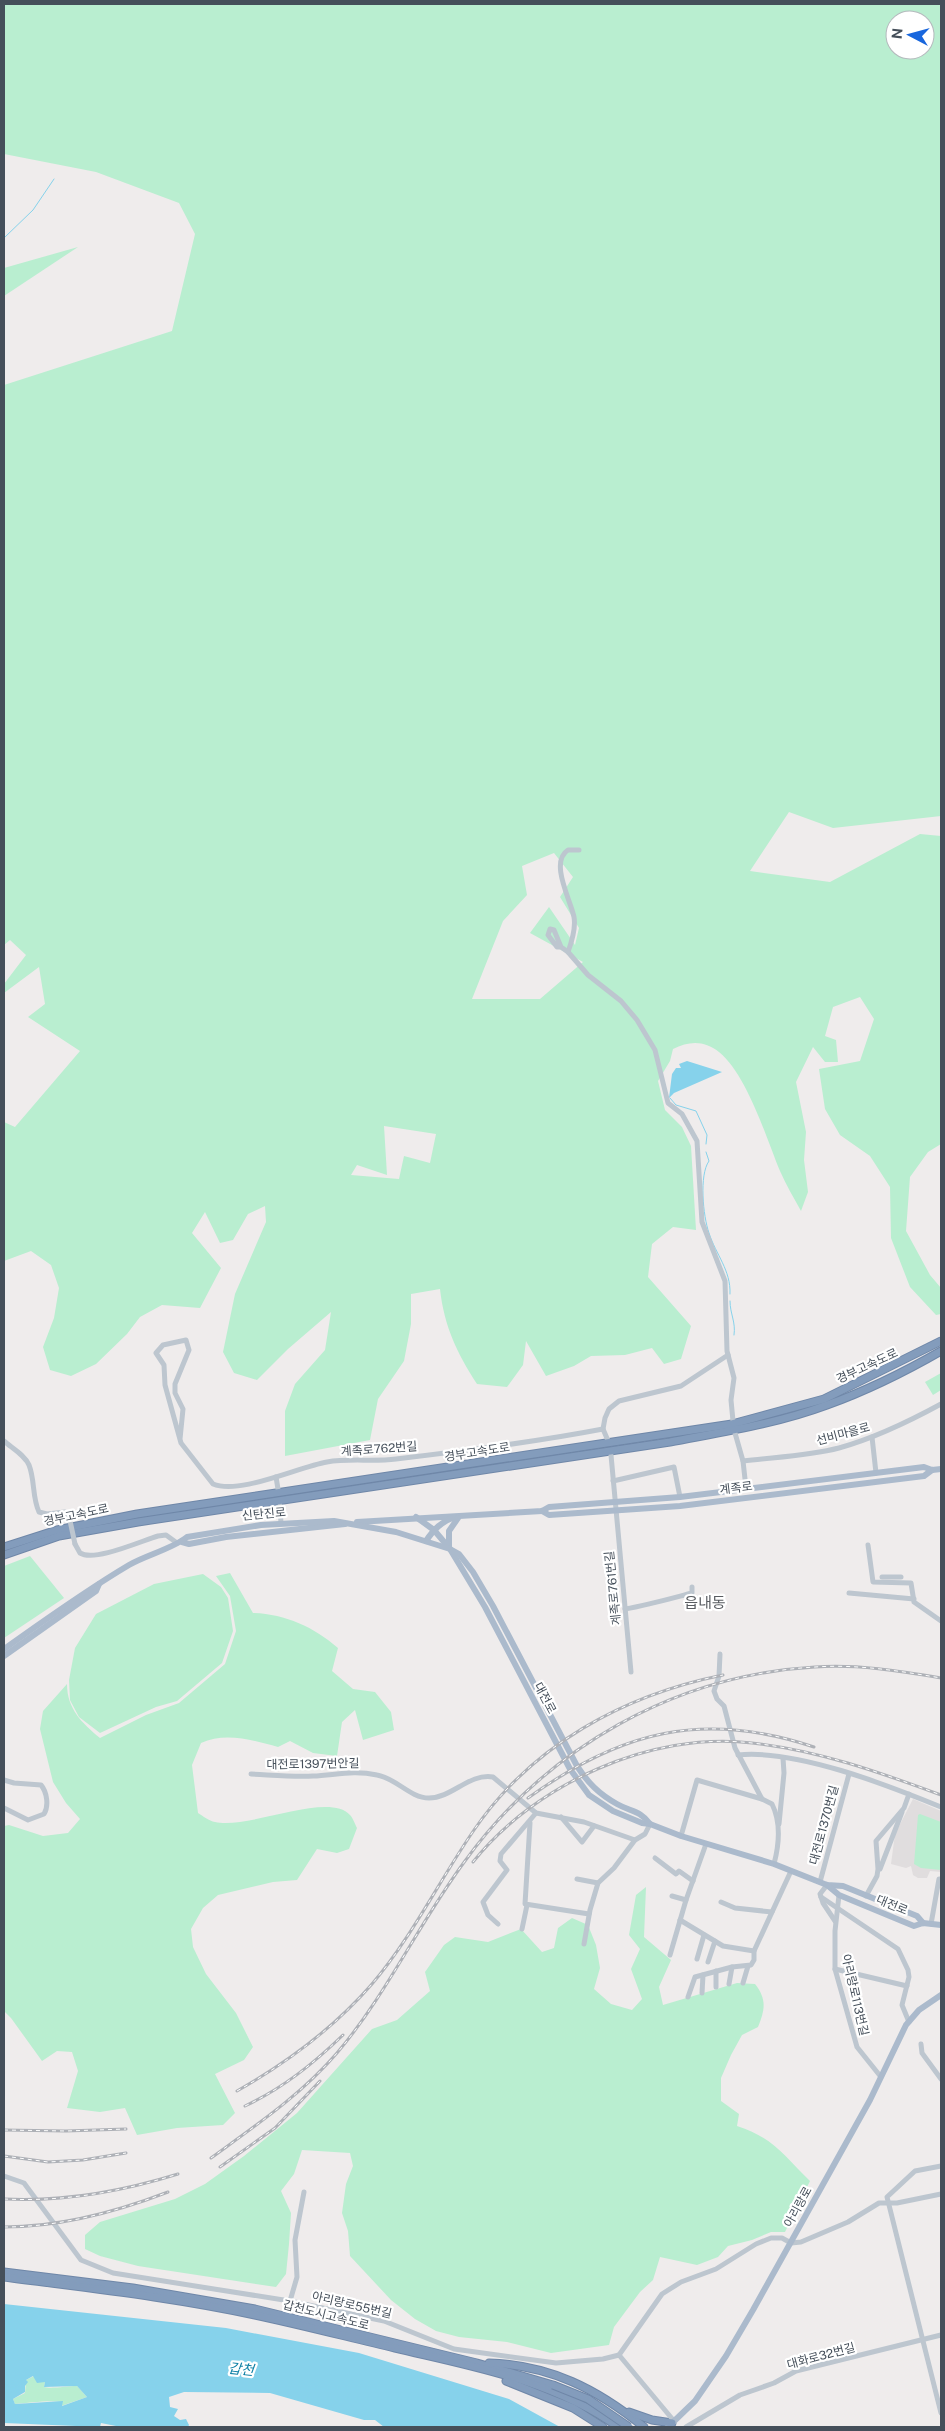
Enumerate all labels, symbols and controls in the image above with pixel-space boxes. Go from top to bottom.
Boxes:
north arrow [885,10,935,60]
text: N [889,27,906,40]
street label: 경부고속도로 [834,1346,900,1386]
street label: 선비마을로 [815,1420,871,1448]
street label: 계족로762번길 [340,1439,418,1459]
street label: 경부고속도로 [443,1440,511,1464]
street label: 계족로 [719,1479,753,1497]
street label: 경부고속도로 [42,1501,110,1529]
street label: 신탄진로 [241,1505,287,1523]
street label: 계족로761번길 [602,1550,624,1626]
district label: 읍내동 [684,1594,726,1611]
street label: 대전로 [531,1680,559,1716]
street label: 대전로1397번안길 [266,1756,360,1772]
street label: 대전로1370번길 [807,1784,841,1866]
street label: 대전로 [874,1892,910,1918]
street label: 아리랑로113번길 [839,1953,871,2037]
street label: 아리랑로 [781,2184,815,2230]
street label: 아리랑로55번길 [311,2289,393,2321]
street label: 갑천도시고속도로 [281,2298,371,2332]
street label: 대화로32번길 [785,2340,857,2372]
water label: 갑천 [227,2360,256,2378]

